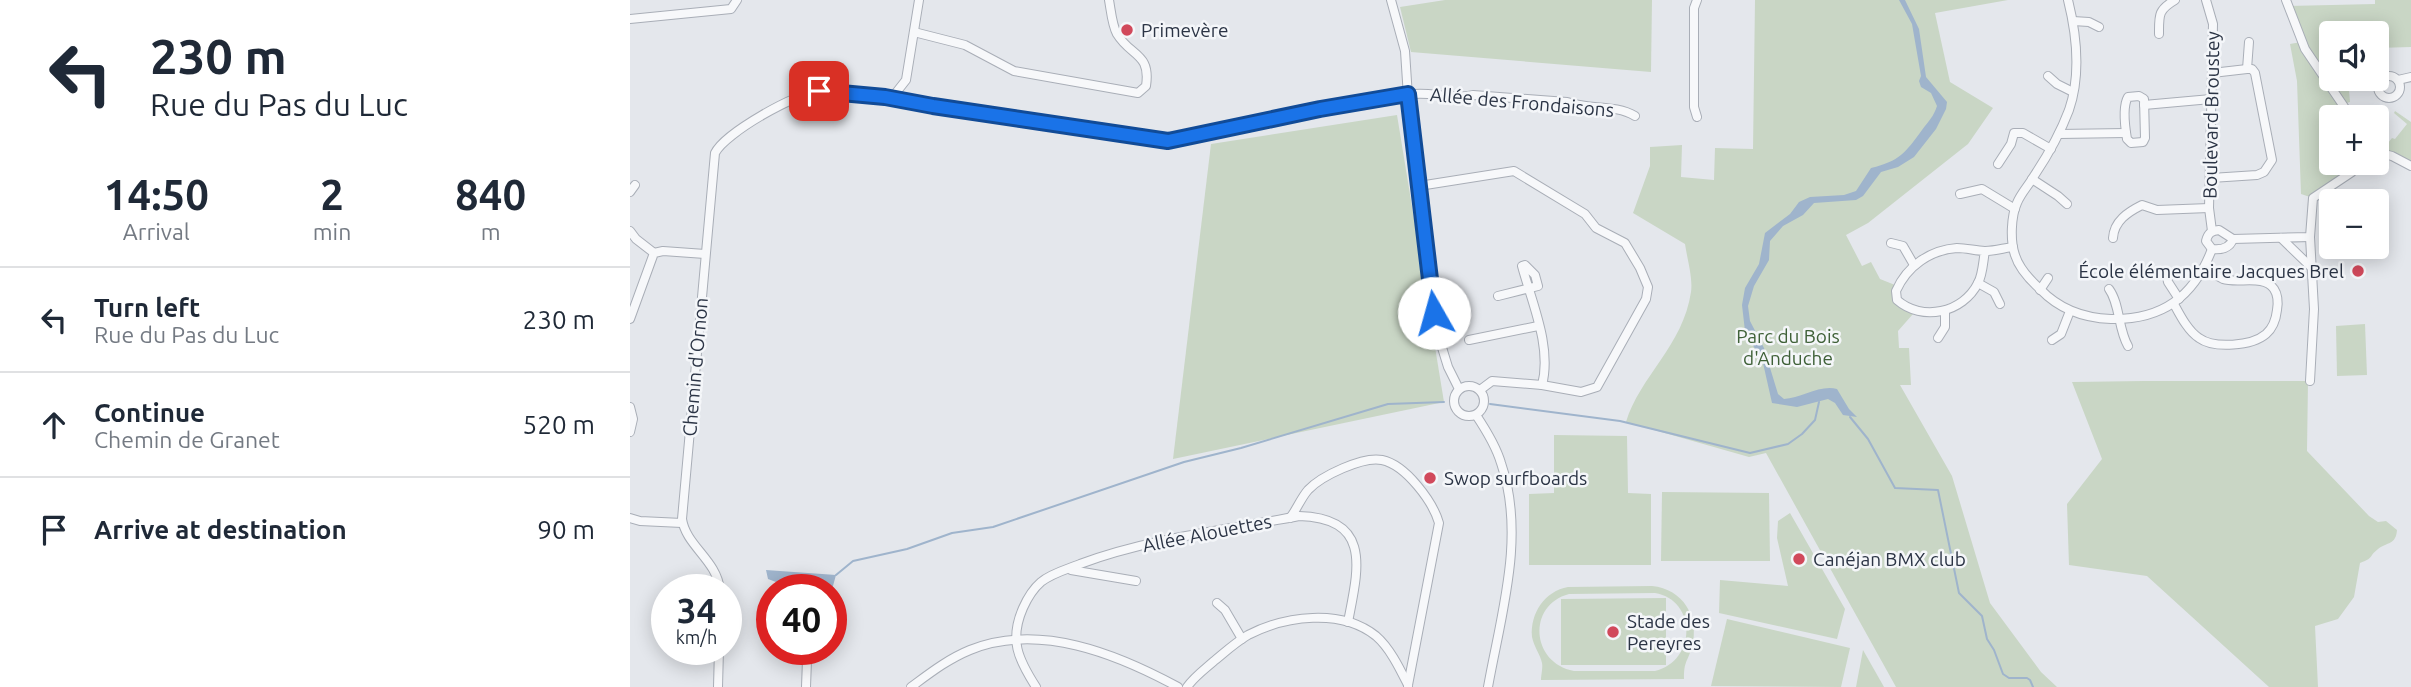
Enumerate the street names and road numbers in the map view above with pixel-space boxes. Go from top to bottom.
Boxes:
street label: Boulevard Broustey [2199,31,2223,199]
street label: Allée des Frondaisons [1429,83,1615,121]
street label: Chemin d'Ornon [678,297,712,437]
street label: Allée Alouettes [1141,510,1273,556]

